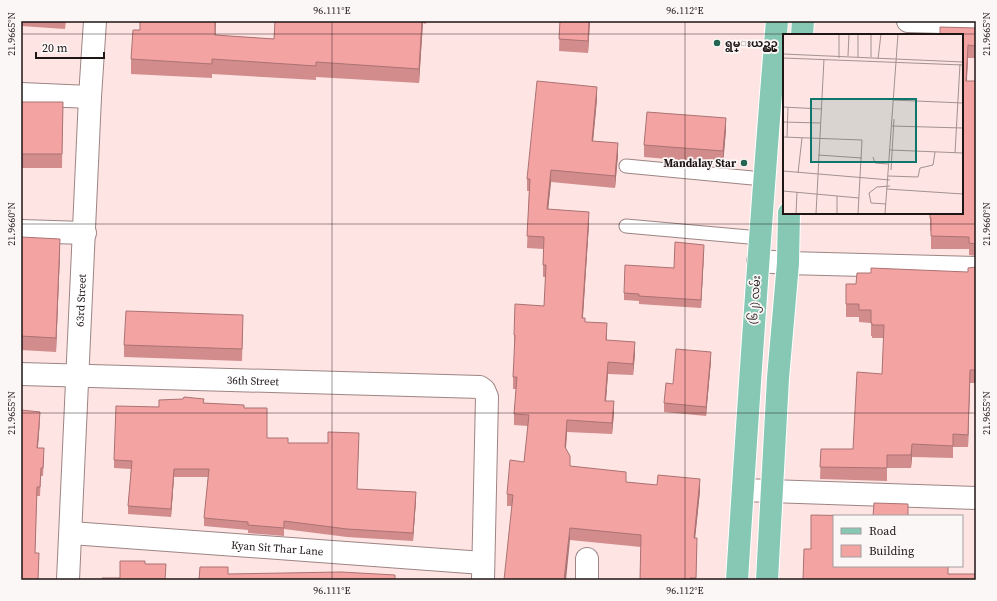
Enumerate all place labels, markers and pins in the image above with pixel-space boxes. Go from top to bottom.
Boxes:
place label: ရွမ္းယဥ္ယဥ္ [725,36,778,53]
marker: ရွမ္းယဥ္ယဥ္ [712,38,722,48]
place label: Mandalay Star [663,156,737,171]
marker: Mandalay Star [739,158,749,168]

